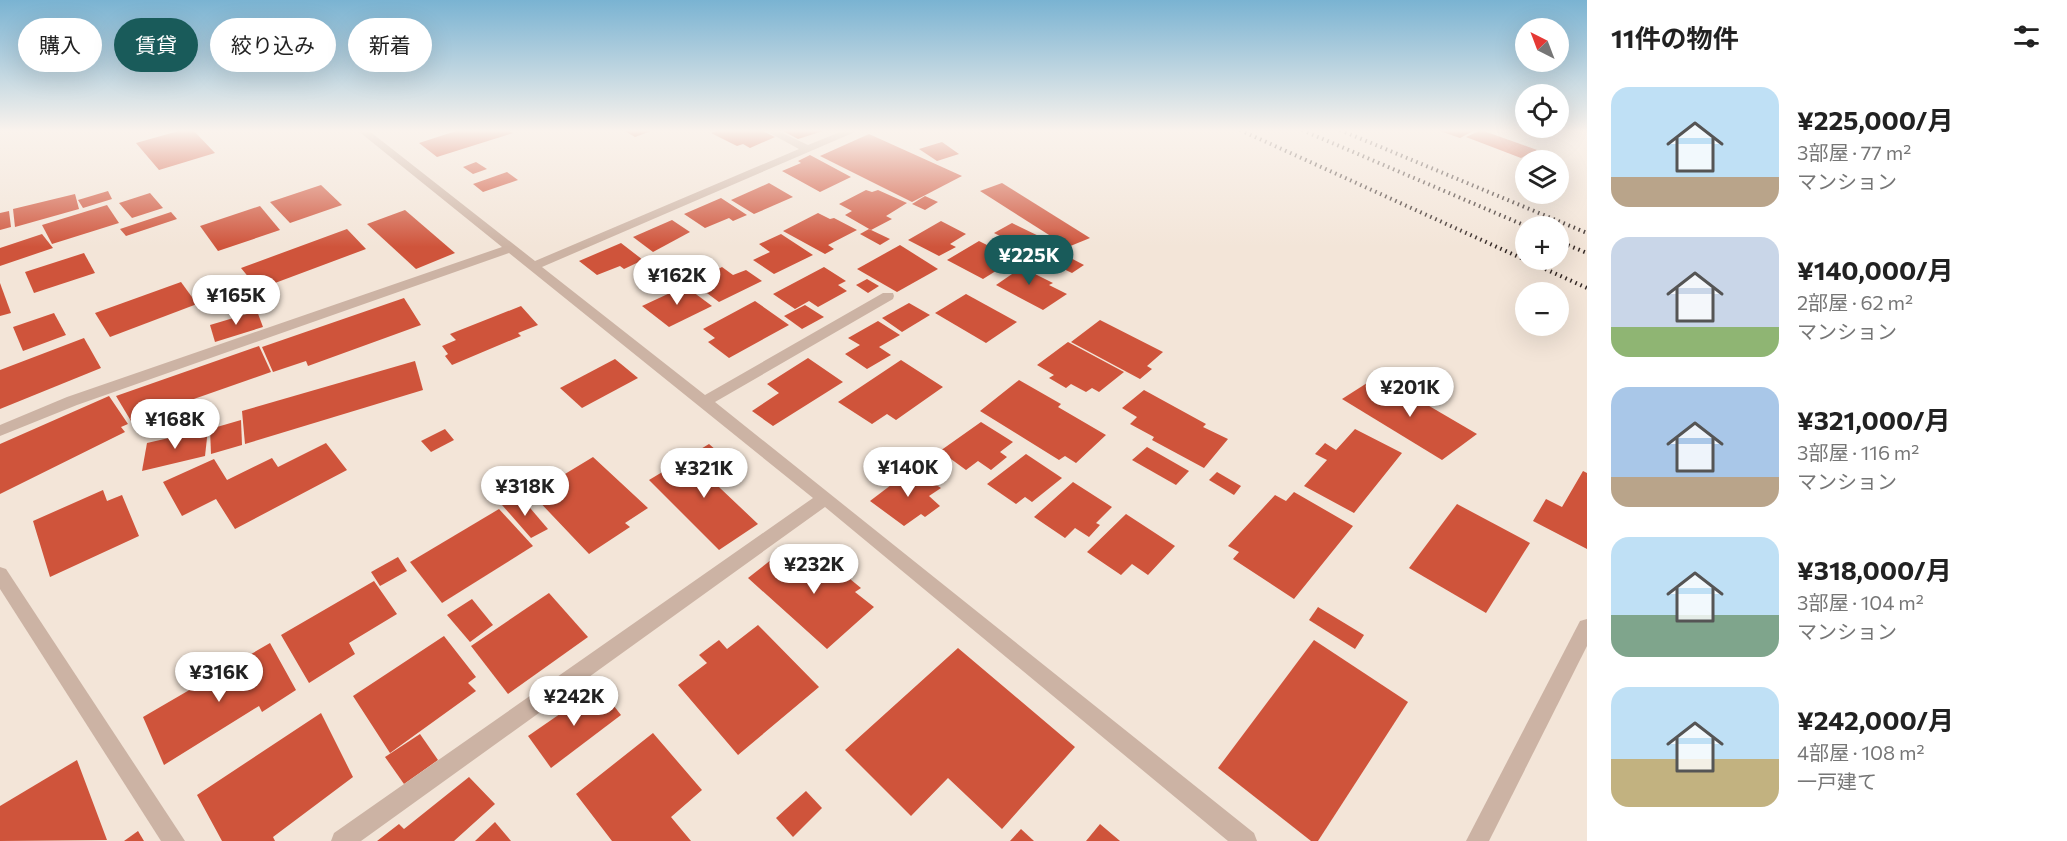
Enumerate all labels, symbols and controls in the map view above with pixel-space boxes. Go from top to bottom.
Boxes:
chip: 購入 [18,18,102,72]
chip: 賃貸 [114,18,198,72]
chip: 絞り込み [210,18,336,72]
chip: 新着 [348,18,432,72]
north arrow [1515,18,1569,72]
map controls [1515,18,1569,336]
icon: filters [2010,20,2043,53]
text: 11件の物件 [1611,22,1739,53]
button: locate [1515,84,1569,138]
text: ¥225,000/月 [1797,104,1953,135]
icon: home [1659,111,1731,183]
text: 3部屋 · 77 m² [1797,140,1911,164]
button: layers [1515,150,1569,204]
text: マンション [1797,169,1897,193]
button: + [1515,216,1569,270]
pin: ¥225K [987,235,1071,286]
text: ¥225K [998,242,1060,266]
text: ¥140,000/月 [1797,254,1954,285]
pin: ¥162K [635,255,719,306]
icon: home [1659,261,1731,333]
text: ¥162K [647,262,707,286]
pin: ¥165K [194,275,278,326]
text: ¥165K [206,282,266,306]
button: − [1515,282,1569,336]
text: 2部屋 · 62 m² [1797,290,1913,314]
text: マンション [1797,319,1897,343]
pin: ¥201K [1368,367,1452,418]
text: ¥201K [1380,374,1440,398]
pin: ¥168K [133,399,217,450]
text: ¥321,000/月 [1797,404,1951,435]
text: ¥168K [145,406,205,430]
icon: home [1659,411,1731,483]
text: 3部屋 · 116 m² [1797,440,1919,464]
pin: ¥140K [866,447,950,498]
pin: ¥321K [662,448,746,499]
text: ¥140K [877,454,939,478]
text: ¥321K [675,455,733,479]
pin: ¥318K [483,466,567,517]
text: マンション [1797,469,1897,493]
text: ¥318K [495,473,555,497]
pin: ¥232K [772,544,856,595]
text: ¥232K [783,551,845,575]
text: ¥318,000/月 [1797,554,1952,585]
icon: home [1659,561,1731,633]
text: 3部屋 · 104 m² [1797,590,1924,614]
text: マンション [1797,619,1897,643]
pin: ¥316K [177,652,261,703]
text: ¥316K [189,659,249,683]
pin: ¥242K [532,676,616,727]
text: ¥242K [543,683,605,707]
text: ¥242,000/月 [1797,704,1954,735]
icon: home [1659,711,1731,783]
text: 4部屋 · 108 m² [1797,740,1924,764]
text: 一戸建て [1797,769,1877,793]

